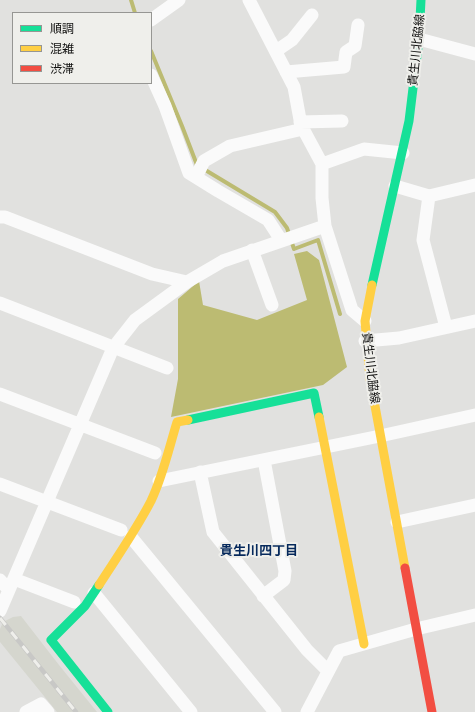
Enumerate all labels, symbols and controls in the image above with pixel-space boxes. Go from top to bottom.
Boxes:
legend [12,12,152,84]
street label: 貴生川北脇線 [406,13,428,87]
text: 順調 [50,22,74,37]
text: 混雑 [50,42,74,57]
text: 渋滞 [50,62,74,77]
street label: 貴生川北脇線 [358,331,382,405]
district label: 貴生川四丁目 [220,544,298,560]

